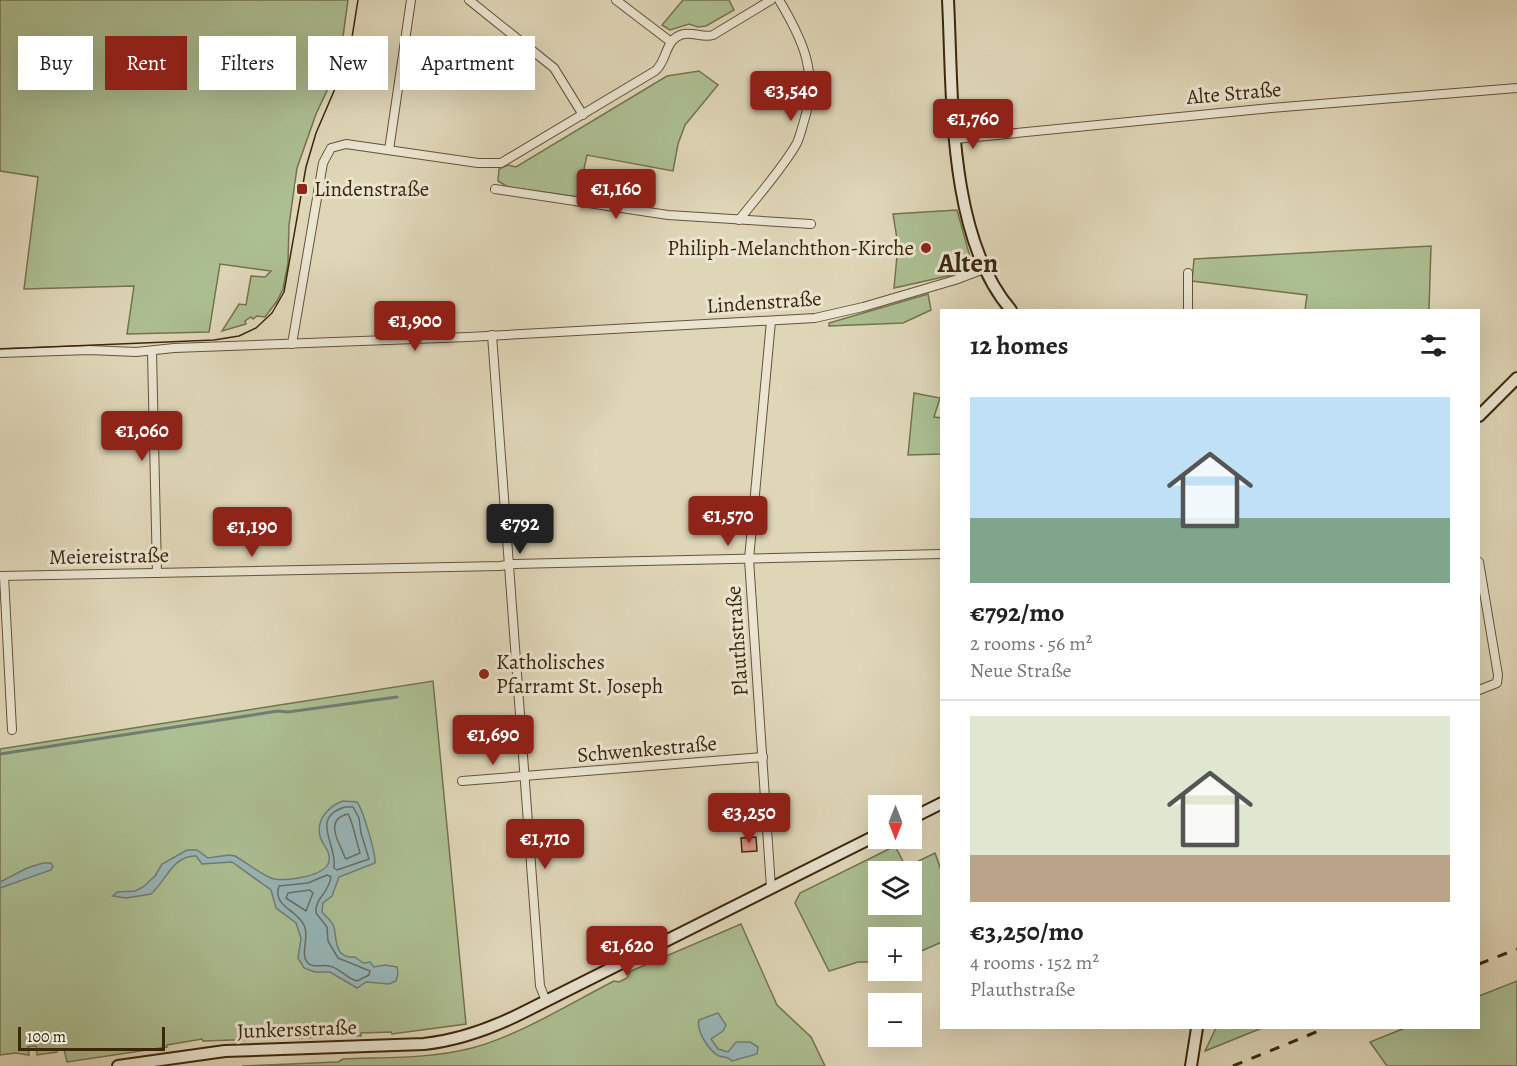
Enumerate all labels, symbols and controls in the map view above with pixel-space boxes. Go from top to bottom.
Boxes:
chip: Buy [18,36,93,90]
chip: Rent [105,36,187,90]
chip: Filters [199,36,296,90]
chip: New [308,36,388,90]
chip: Apartment [400,36,535,90]
pin: €3,540 [742,71,840,122]
street label: Alte Straße [1184,75,1283,111]
text: €3,540 [764,77,818,104]
pin: €1,760 [924,99,1022,150]
text: €1,760 [947,105,999,132]
pin: €1,160 [567,169,665,220]
place label: Lindenstraße [314,175,429,203]
text: €1,160 [591,175,641,202]
marker: Lindenstraße [295,182,309,196]
place label: Philiph-Melanchthon-Kirche [667,234,914,262]
marker: Philiph-Melanchthon-Kirche [919,241,933,255]
district label: Alten [937,245,998,281]
street label: Lindenstraße [706,284,822,320]
pin: €1,900 [366,301,464,352]
text: €1,900 [388,307,442,334]
text: 12 homes [970,328,1068,363]
icon: filters [1417,329,1450,362]
pin: €1,060 [93,411,191,462]
text: €1,060 [115,417,169,444]
icon: home [1156,436,1264,544]
pin: €1,570 [679,496,777,547]
text: €1,570 [702,502,754,529]
pin: €792 [484,504,556,555]
pin: €1,190 [203,507,301,558]
text: €792 [501,510,539,537]
text: €1,190 [227,513,277,540]
street label: Meiereistraße [49,541,169,571]
street label: Plauthstraße [719,585,755,697]
text: €792/mo [970,595,1064,630]
text: 2 rooms · 56 m² [970,630,1092,657]
place label: Katholisches Pfarramt St. Joseph [496,648,663,700]
text: Neue Straße [970,657,1071,684]
marker: Katholisches Pfarramt St. Joseph [477,667,491,681]
pin: €1,690 [444,715,542,766]
text: €1,690 [467,721,519,748]
street label: Schwenkestraße [576,729,718,769]
icon: home [1156,755,1264,863]
pin: €3,250 [700,793,798,844]
north arrow [868,795,922,849]
map controls [868,795,922,1047]
text: €3,250 [722,799,776,826]
pin: €1,710 [496,819,594,870]
text: €1,710 [520,825,570,852]
button: layers [868,861,922,915]
text: €3,250/mo [970,914,1084,949]
pin: €1,620 [578,926,676,977]
button: + [868,927,922,981]
text: €1,620 [600,932,654,959]
text: 4 rooms · 152 m² [970,949,1099,976]
text: Plauthstraße [970,976,1076,1003]
button: − [868,993,922,1047]
street label: Junkersstraße [237,1013,357,1045]
scale bar [18,1024,165,1052]
text: 100 m [27,1026,66,1048]

